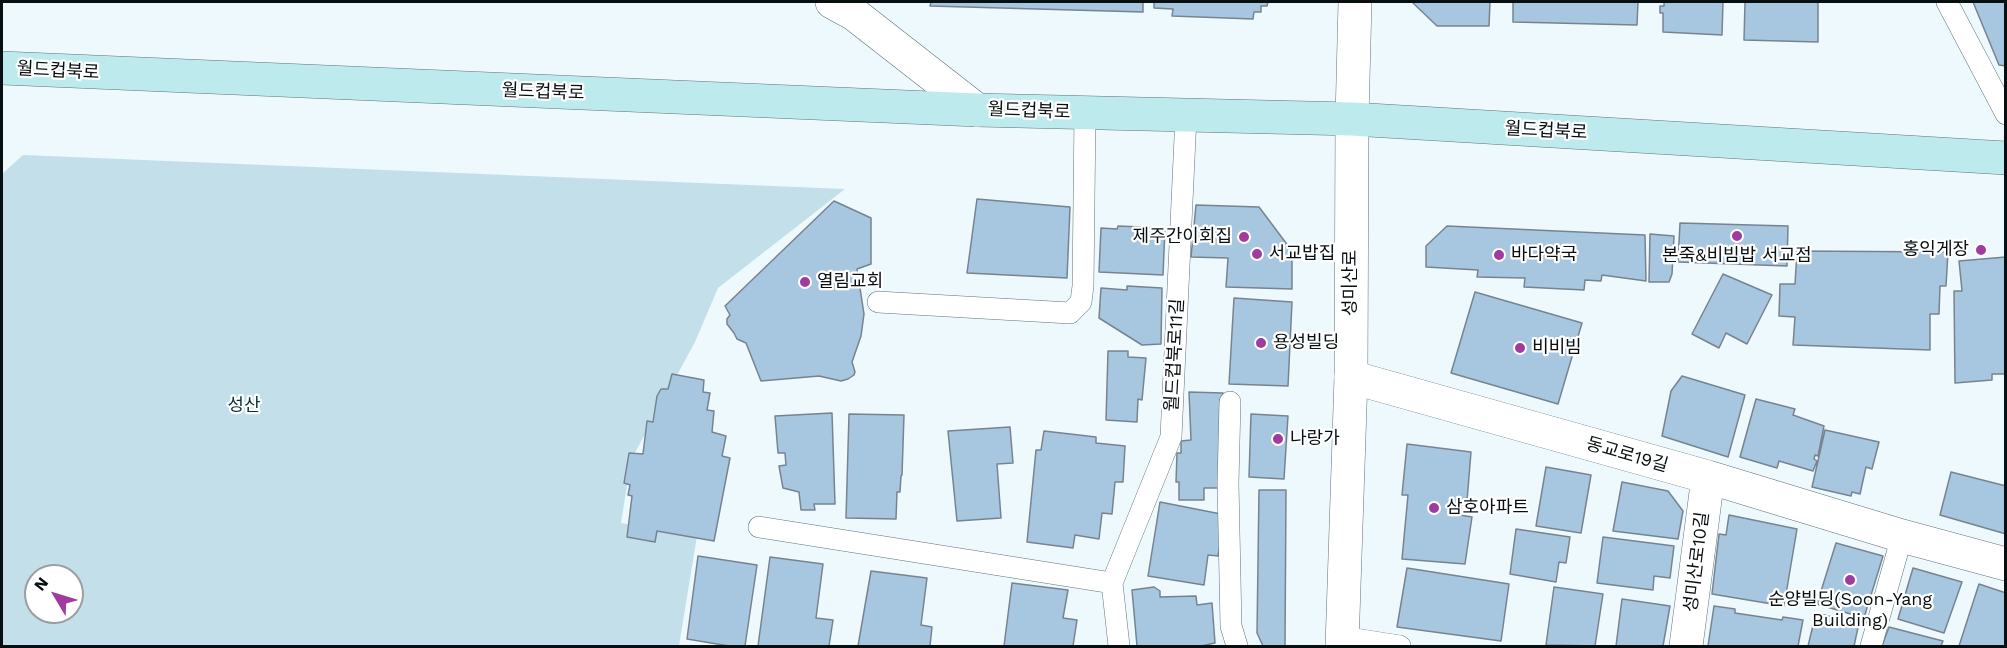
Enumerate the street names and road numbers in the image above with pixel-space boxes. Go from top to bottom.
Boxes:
street label: 월드컵북로 [16,58,100,84]
street label: 월드컵북로 [501,80,585,104]
street label: 월드컵북로 [987,99,1071,123]
street label: 월드컵북로 [1504,118,1588,144]
street label: 성미산로 [1340,250,1362,316]
street label: 월드컵북로11길 [1161,298,1189,412]
street label: 동교로19길 [1583,433,1671,477]
street label: 성미산로10길 [1680,511,1714,613]

